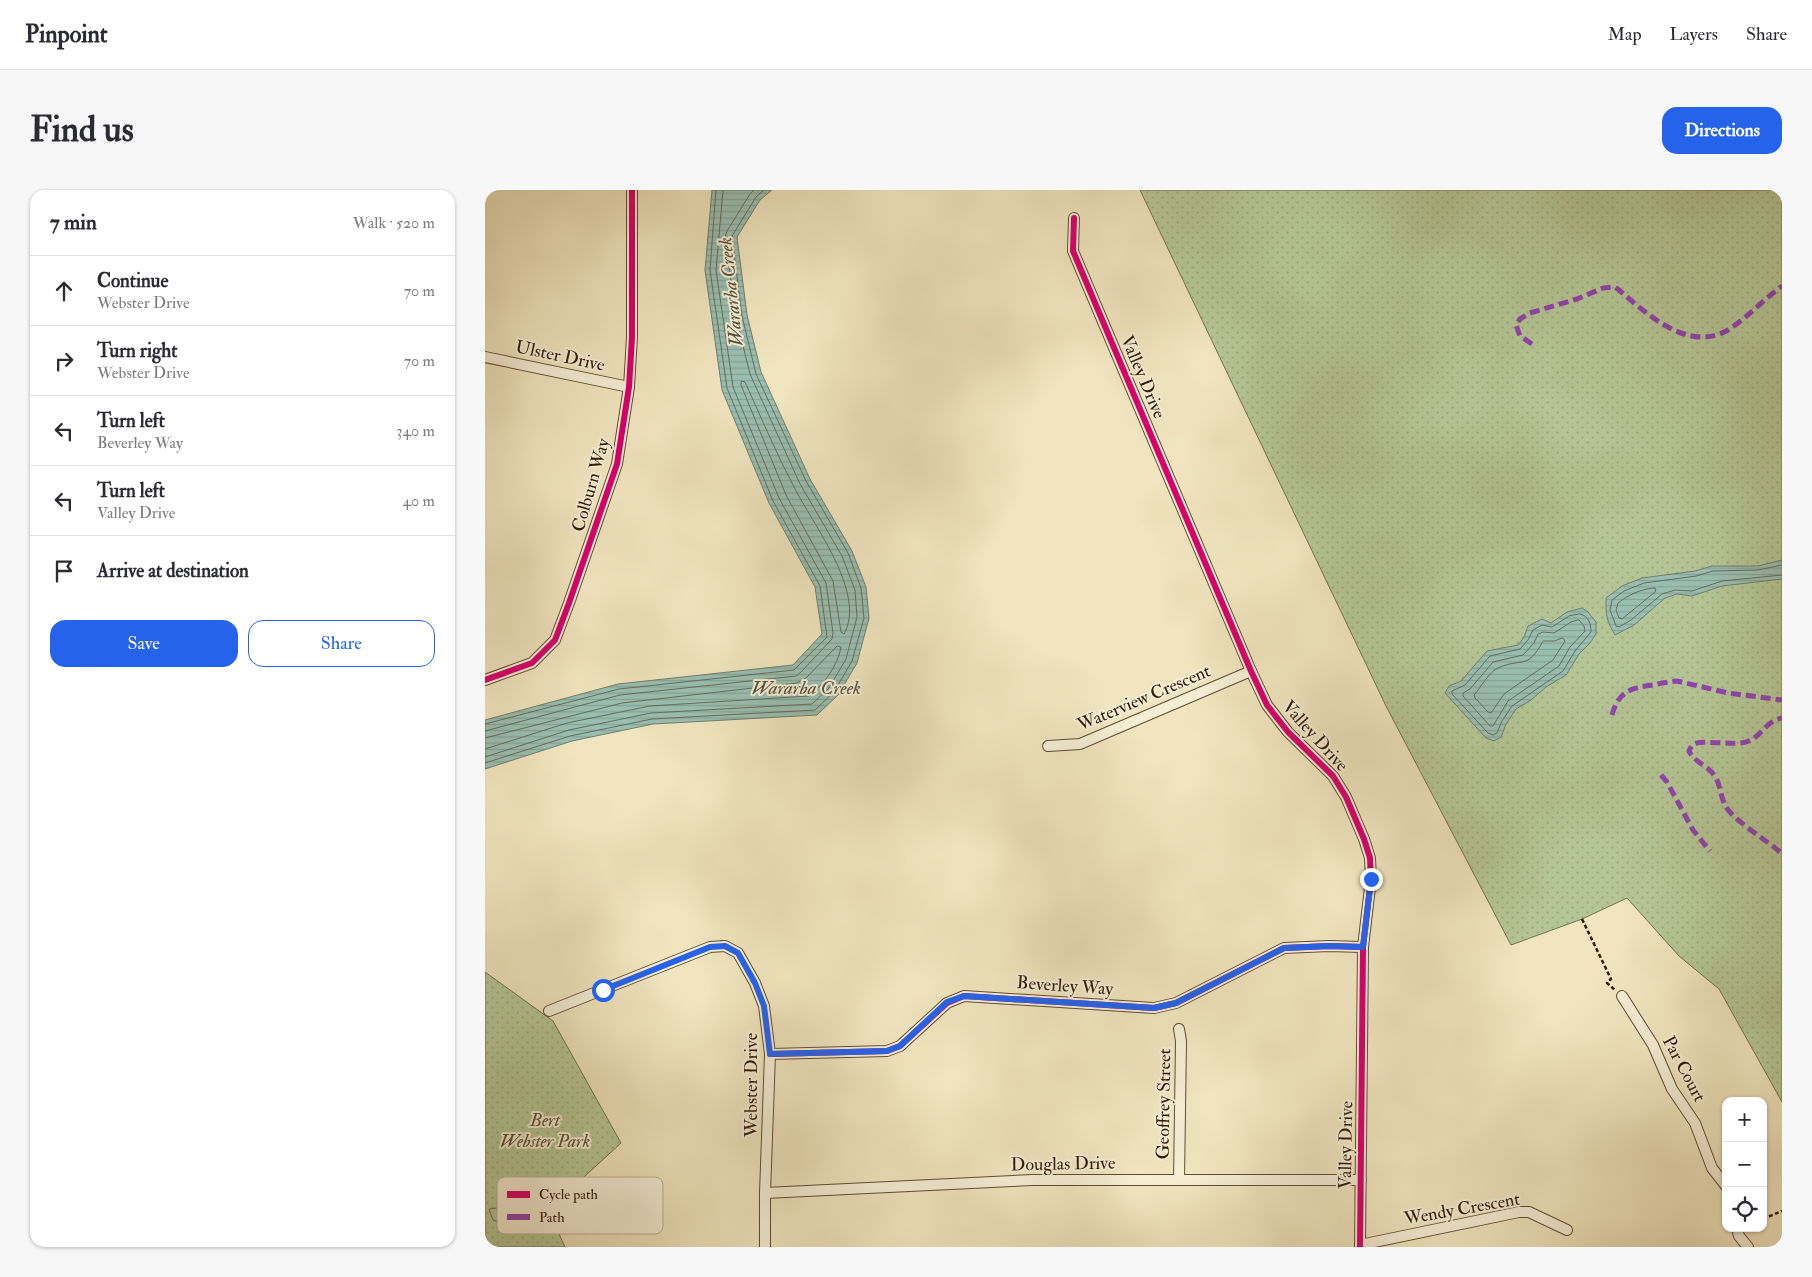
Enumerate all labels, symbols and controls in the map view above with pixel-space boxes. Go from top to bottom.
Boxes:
text: Pinpoint [25,19,108,50]
text: Map [1608,23,1642,46]
text: Layers [1670,23,1718,46]
text: Share [1746,23,1787,46]
button: Directions [1662,107,1782,154]
text: Find us [30,108,134,152]
text: 7 min [50,209,97,236]
text: Walk · 520 m [353,213,435,233]
water label: Wararba Creek [713,236,749,348]
text: Continue [97,269,168,293]
icon: ahead [50,277,78,305]
text: 70 m [404,281,435,301]
text: Webster Drive [97,293,190,313]
street label: Valley Drive [1115,332,1171,423]
street label: Ulster Drive [513,335,607,377]
text: Turn right [97,339,177,363]
icon: right [50,347,78,375]
text: 70 m [404,351,435,371]
text: Webster Drive [97,363,190,383]
text: Turn left [97,409,165,433]
icon: left [50,417,78,445]
text: 340 m [396,421,435,441]
text: Beverley Way [97,433,183,453]
street label: Colburn Way [567,435,616,534]
text: Turn left [97,479,165,503]
icon: left [50,487,78,515]
text: 40 m [402,491,435,511]
text: Valley Drive [97,503,175,523]
icon: arrive [50,557,78,585]
text: Arrive at destination [97,559,249,583]
button: Save [50,620,238,667]
button: Share [248,620,435,667]
street label: Waterview Crescent [1073,660,1214,737]
water label: Wararba Creek [751,676,861,700]
street label: Valley Drive [1277,696,1353,777]
route end [1360,868,1383,891]
street label: Beverley Way [1016,971,1115,1001]
route start [592,979,615,1002]
street label: Webster Drive [740,1032,763,1138]
street label: Par Court [1657,1032,1711,1106]
street label: Geoffrey Street [1152,1048,1176,1160]
map controls [1722,1097,1767,1232]
button: + [1722,1097,1767,1142]
street label: Valley Drive [1334,1100,1358,1189]
park label: Bert Webster Park [500,1109,590,1153]
button: − [1722,1142,1767,1187]
street label: Douglas Drive [1010,1152,1116,1176]
legend [497,1177,663,1234]
text: Cycle path [539,1186,599,1204]
street label: Wendy Crescent [1401,1187,1522,1231]
button: locate [1722,1187,1767,1232]
text: Path [539,1209,565,1226]

